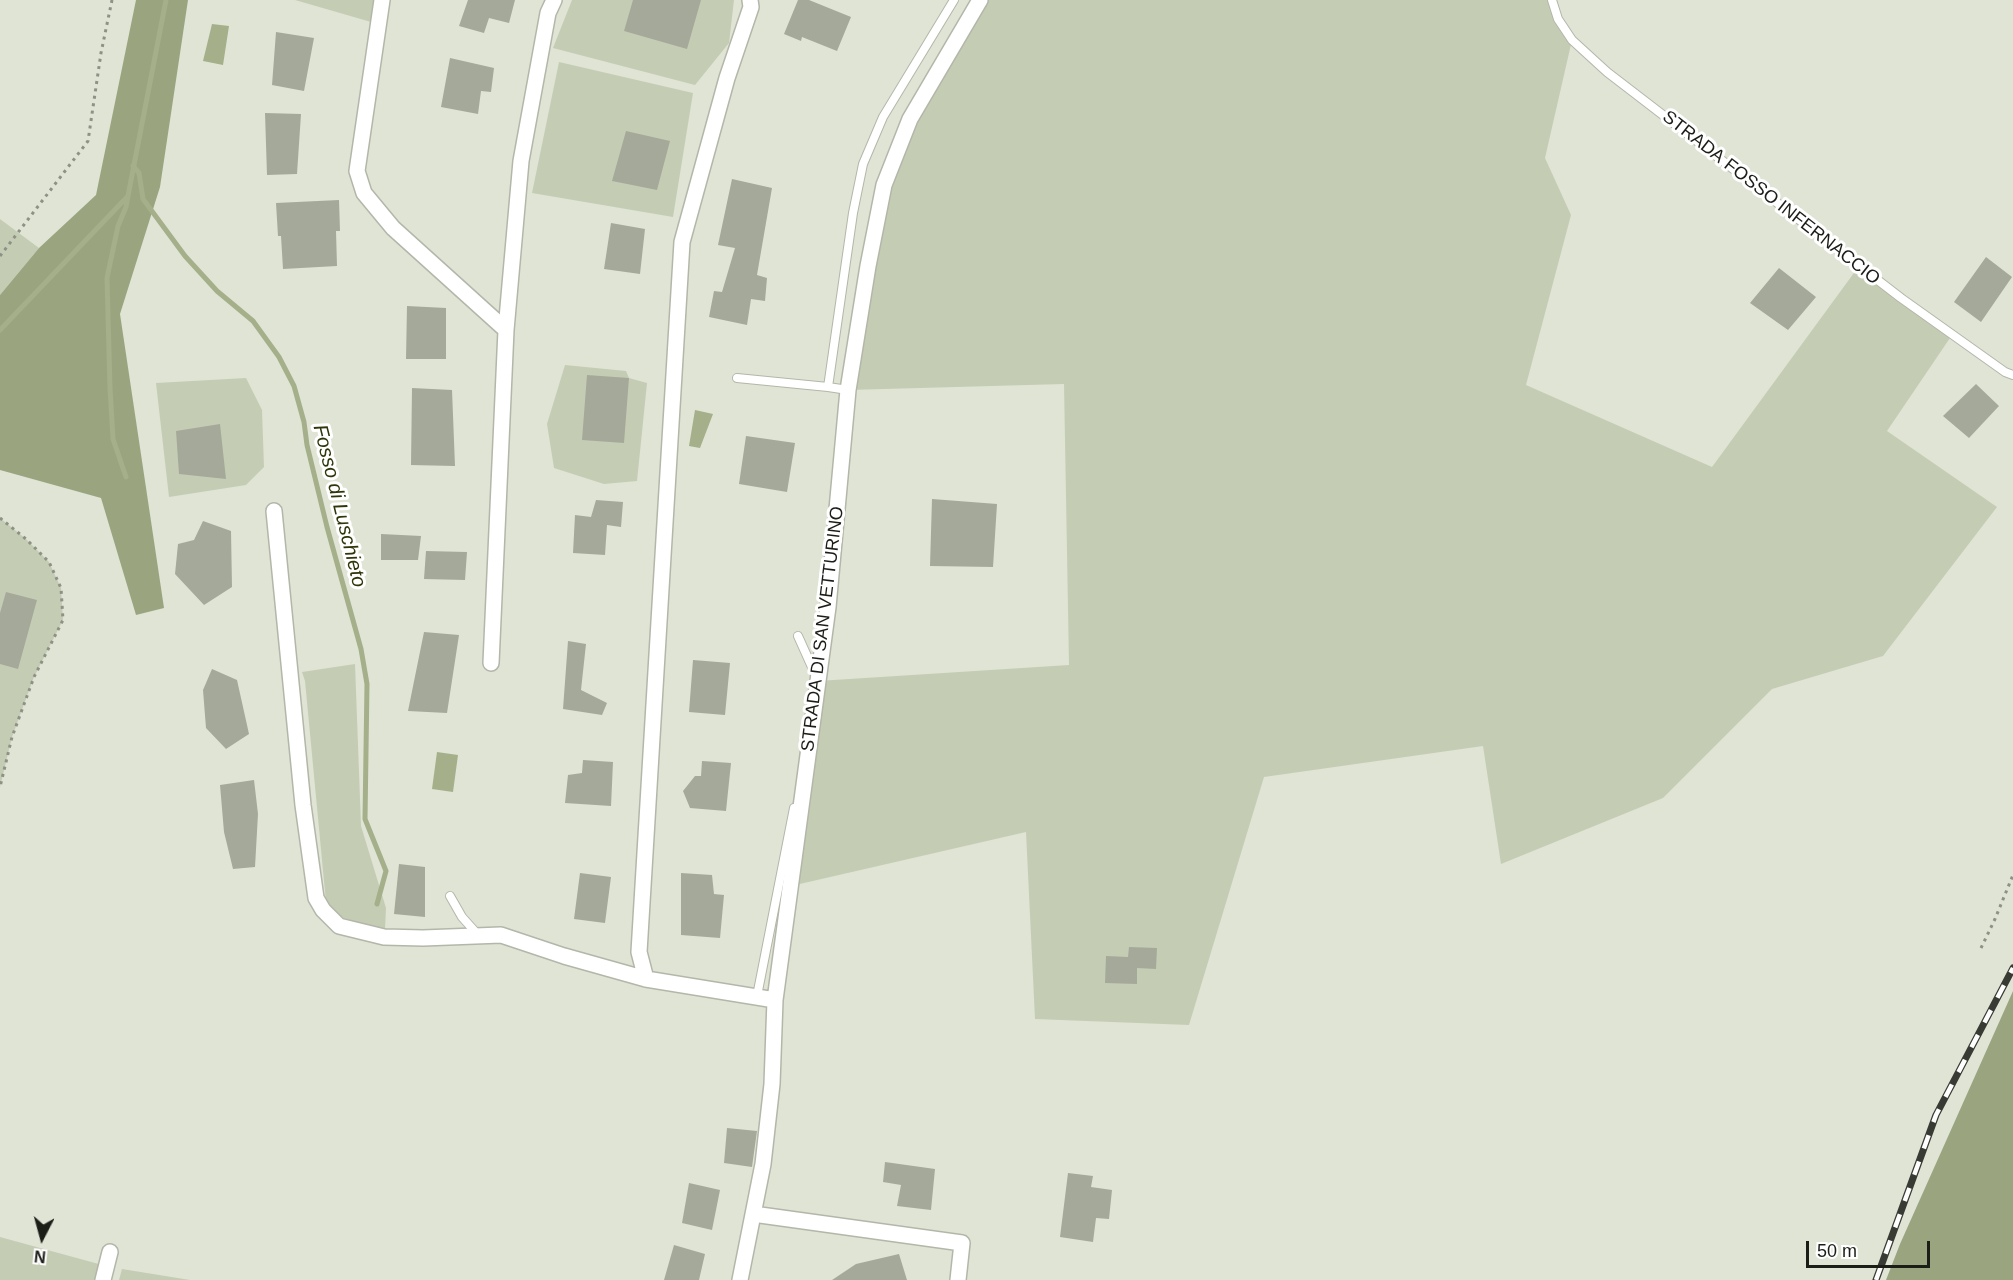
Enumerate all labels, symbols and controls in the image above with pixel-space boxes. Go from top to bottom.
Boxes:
street label: STRADA FOSSO INFERNACCIO [1658,106,1884,290]
water label: Fosso di Luschieto [307,422,371,590]
street label: STRADA DI SAN VETTURINO [797,505,849,753]
north arrow [12,1208,72,1268]
scale bar [1809,1229,1934,1267]
text: 50 m [1817,1241,1857,1261]
text: N [33,1247,47,1265]

